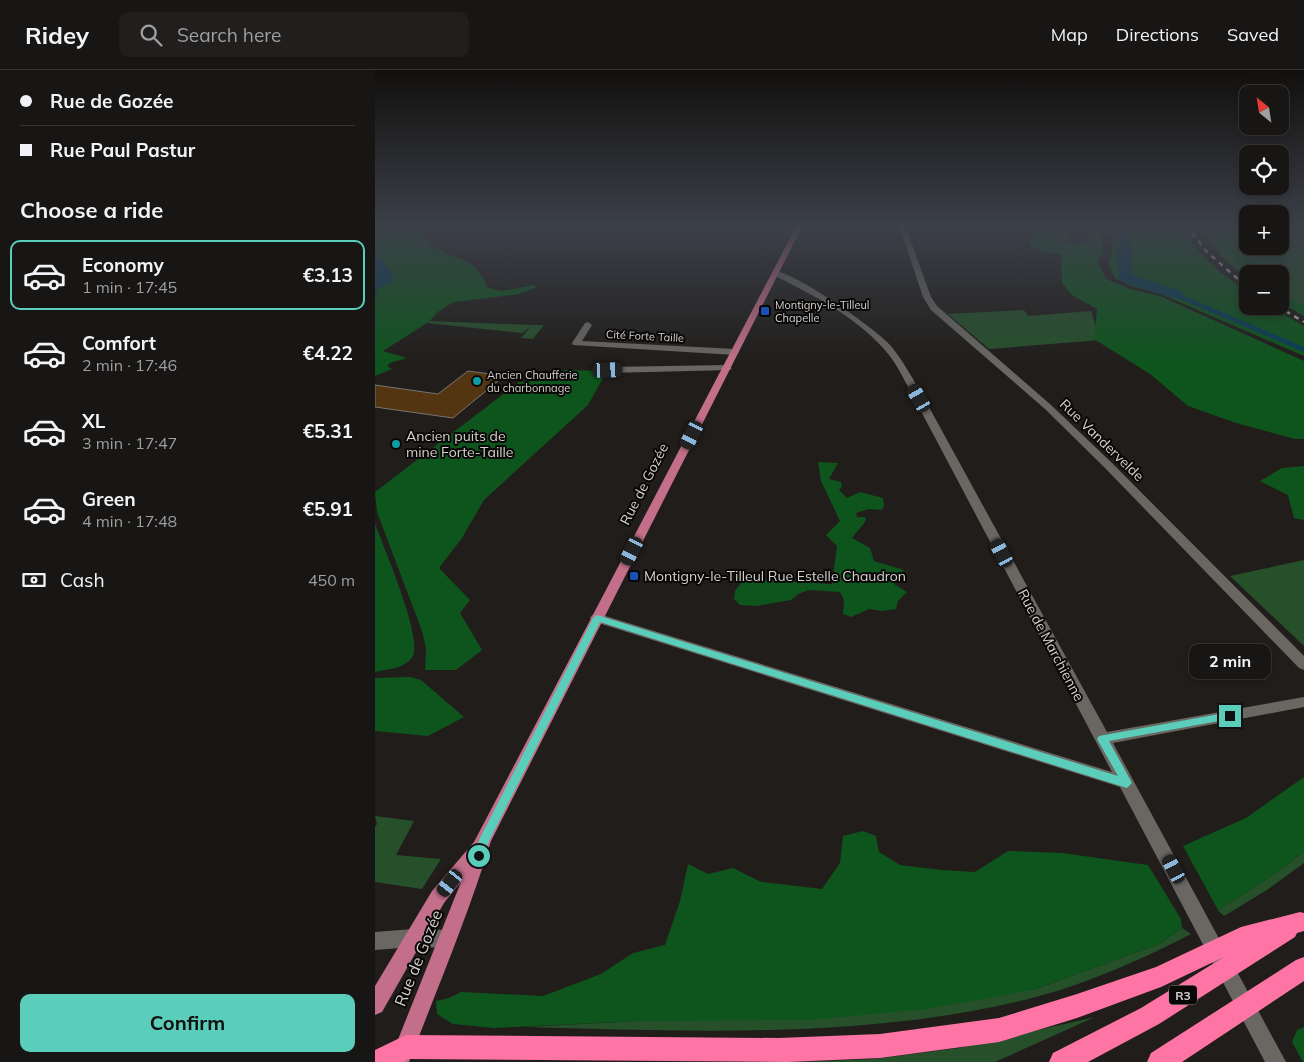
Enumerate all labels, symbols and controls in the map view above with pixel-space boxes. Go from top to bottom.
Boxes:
search box [119,12,469,57]
text: Ridey [25,20,89,50]
icon: search [137,21,165,49]
text: Search here [177,23,281,47]
text: Map [1051,23,1088,46]
text: Directions [1116,23,1199,46]
text: Saved [1227,23,1279,46]
north arrow [1239,85,1289,135]
map controls [1239,85,1289,315]
text: Rue de Gozée [50,89,173,113]
text: Rue Paul Pastur [50,138,195,162]
button: locate [1239,145,1289,195]
text: Choose a ride [20,196,163,224]
button: + [1239,205,1289,255]
icon: car [22,253,67,298]
text: Economy [82,253,164,277]
text: €3.13 [303,263,353,287]
button: − [1239,265,1289,315]
text: 1 min · 17:45 [82,277,177,297]
place label: Montigny-le-Tilleul Chapelle [775,298,869,325]
marker: Montigny-le-Tilleul Chapelle [759,305,771,317]
street label: Cité Forte Taille [606,327,684,345]
icon: car [22,331,67,376]
text: Comfort [82,331,156,355]
text: €4.22 [303,341,353,365]
text: 2 min · 17:46 [82,355,177,375]
car [592,362,623,378]
place label: Ancien Chaufferie du charbonnage [487,368,578,395]
marker: Ancien Chaufferie du charbonnage [471,375,483,387]
car [905,381,932,415]
street label: Rue Vandervelde [1056,395,1148,485]
icon: car [22,409,67,454]
text: XL [82,409,105,433]
car [678,418,705,452]
text: €5.31 [303,419,353,443]
place label: Ancien puits de mine Forte-Taille [406,427,514,461]
text: 3 min · 17:47 [82,433,177,453]
marker: Ancien puits de mine Forte-Taille [390,438,402,450]
street label: Rue de Gozée [616,440,672,528]
icon: car [22,487,67,532]
text: Green [82,487,136,511]
text: €5.91 [303,497,353,521]
text: 4 min · 17:48 [82,511,177,531]
car [618,534,645,568]
car [988,536,1015,570]
icon: cash [20,566,48,594]
place label: Montigny-le-Tilleul Rue Estelle Chaudron [644,567,906,585]
text: Cash [60,568,105,592]
text: 450 m [308,570,355,590]
marker: Montigny-le-Tilleul Rue Estelle Chaudron [628,570,640,582]
street label: Rue de Marchienne [1014,586,1088,704]
callout: 2 min [1189,644,1271,678]
text: 2 min [1209,651,1251,671]
route end [1219,705,1241,727]
route start [468,845,490,867]
car [1160,852,1187,886]
car [434,867,465,899]
street label: Rue de Gozée [390,907,446,1009]
road number: R3 [1169,986,1197,1004]
button: Confirm [20,994,355,1052]

